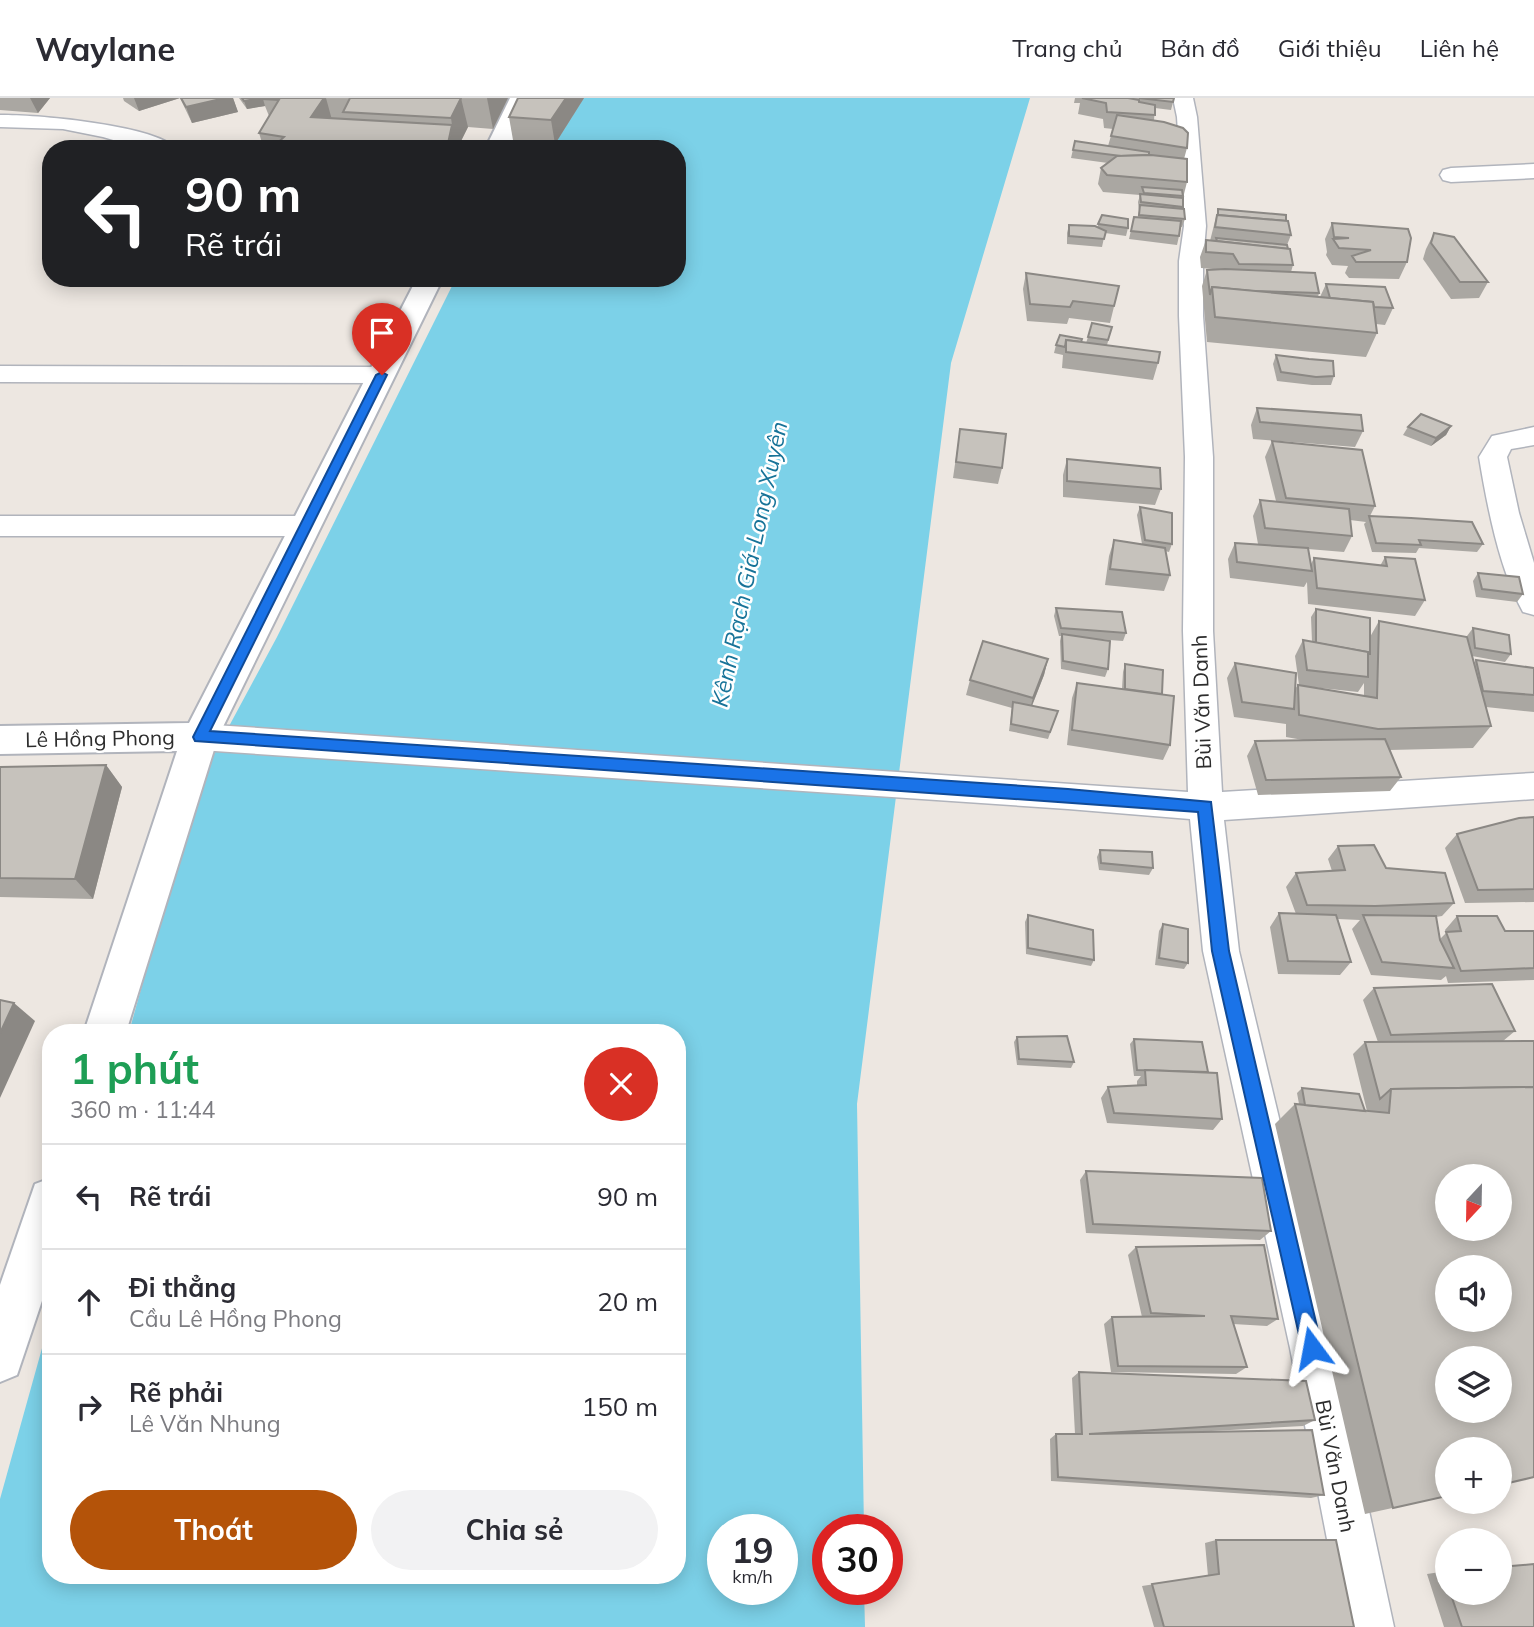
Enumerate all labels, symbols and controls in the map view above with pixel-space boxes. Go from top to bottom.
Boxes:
text: Waylane [35,28,175,69]
text: Trang chủ [1012,33,1123,63]
text: Bản đồ [1161,33,1240,63]
text: Giới thiệu [1278,33,1382,63]
text: Liên hệ [1420,33,1499,63]
text: 90 m [185,163,301,224]
icon: left [70,168,161,259]
text: Rẽ trái [185,224,282,264]
pin [352,303,412,375]
icon: arrive [363,314,401,352]
water label: Kênh Rạch Giá-Long Xuyên [705,418,793,710]
street label: Bùi Văn Danh [1186,634,1216,770]
street label: Lê Hồng Phong [25,724,175,752]
text: 1 phút [70,1042,199,1095]
button: close [584,1047,658,1121]
text: 360 m · 11:44 [70,1095,215,1124]
north arrow [1435,1164,1512,1241]
map controls [1435,1164,1512,1605]
icon: left [70,1178,108,1216]
text: Rẽ trái [129,1180,211,1213]
text: 90 m [597,1180,658,1213]
button: sound [1435,1255,1512,1332]
text: Đi thẳng [129,1271,236,1304]
icon: ahead [70,1283,108,1321]
text: 20 m [597,1285,658,1318]
text: Cầu Lê Hồng Phong [129,1304,342,1333]
position arrow [1275,1311,1349,1385]
button: layers [1435,1346,1512,1423]
text: Rẽ phải [129,1376,223,1409]
icon: right [70,1388,108,1426]
text: 150 m [582,1390,658,1423]
street label: Bùi Văn Danh [1310,1397,1362,1535]
text: Lê Văn Nhung [129,1409,281,1438]
button: + [1435,1437,1512,1514]
button: Thoát [70,1490,357,1570]
button: Chia sẻ [371,1490,658,1570]
speed limit sign: 30 [812,1514,903,1605]
text: 19 [731,1528,774,1572]
button: − [1435,1528,1512,1605]
text: km/h [732,1565,773,1588]

